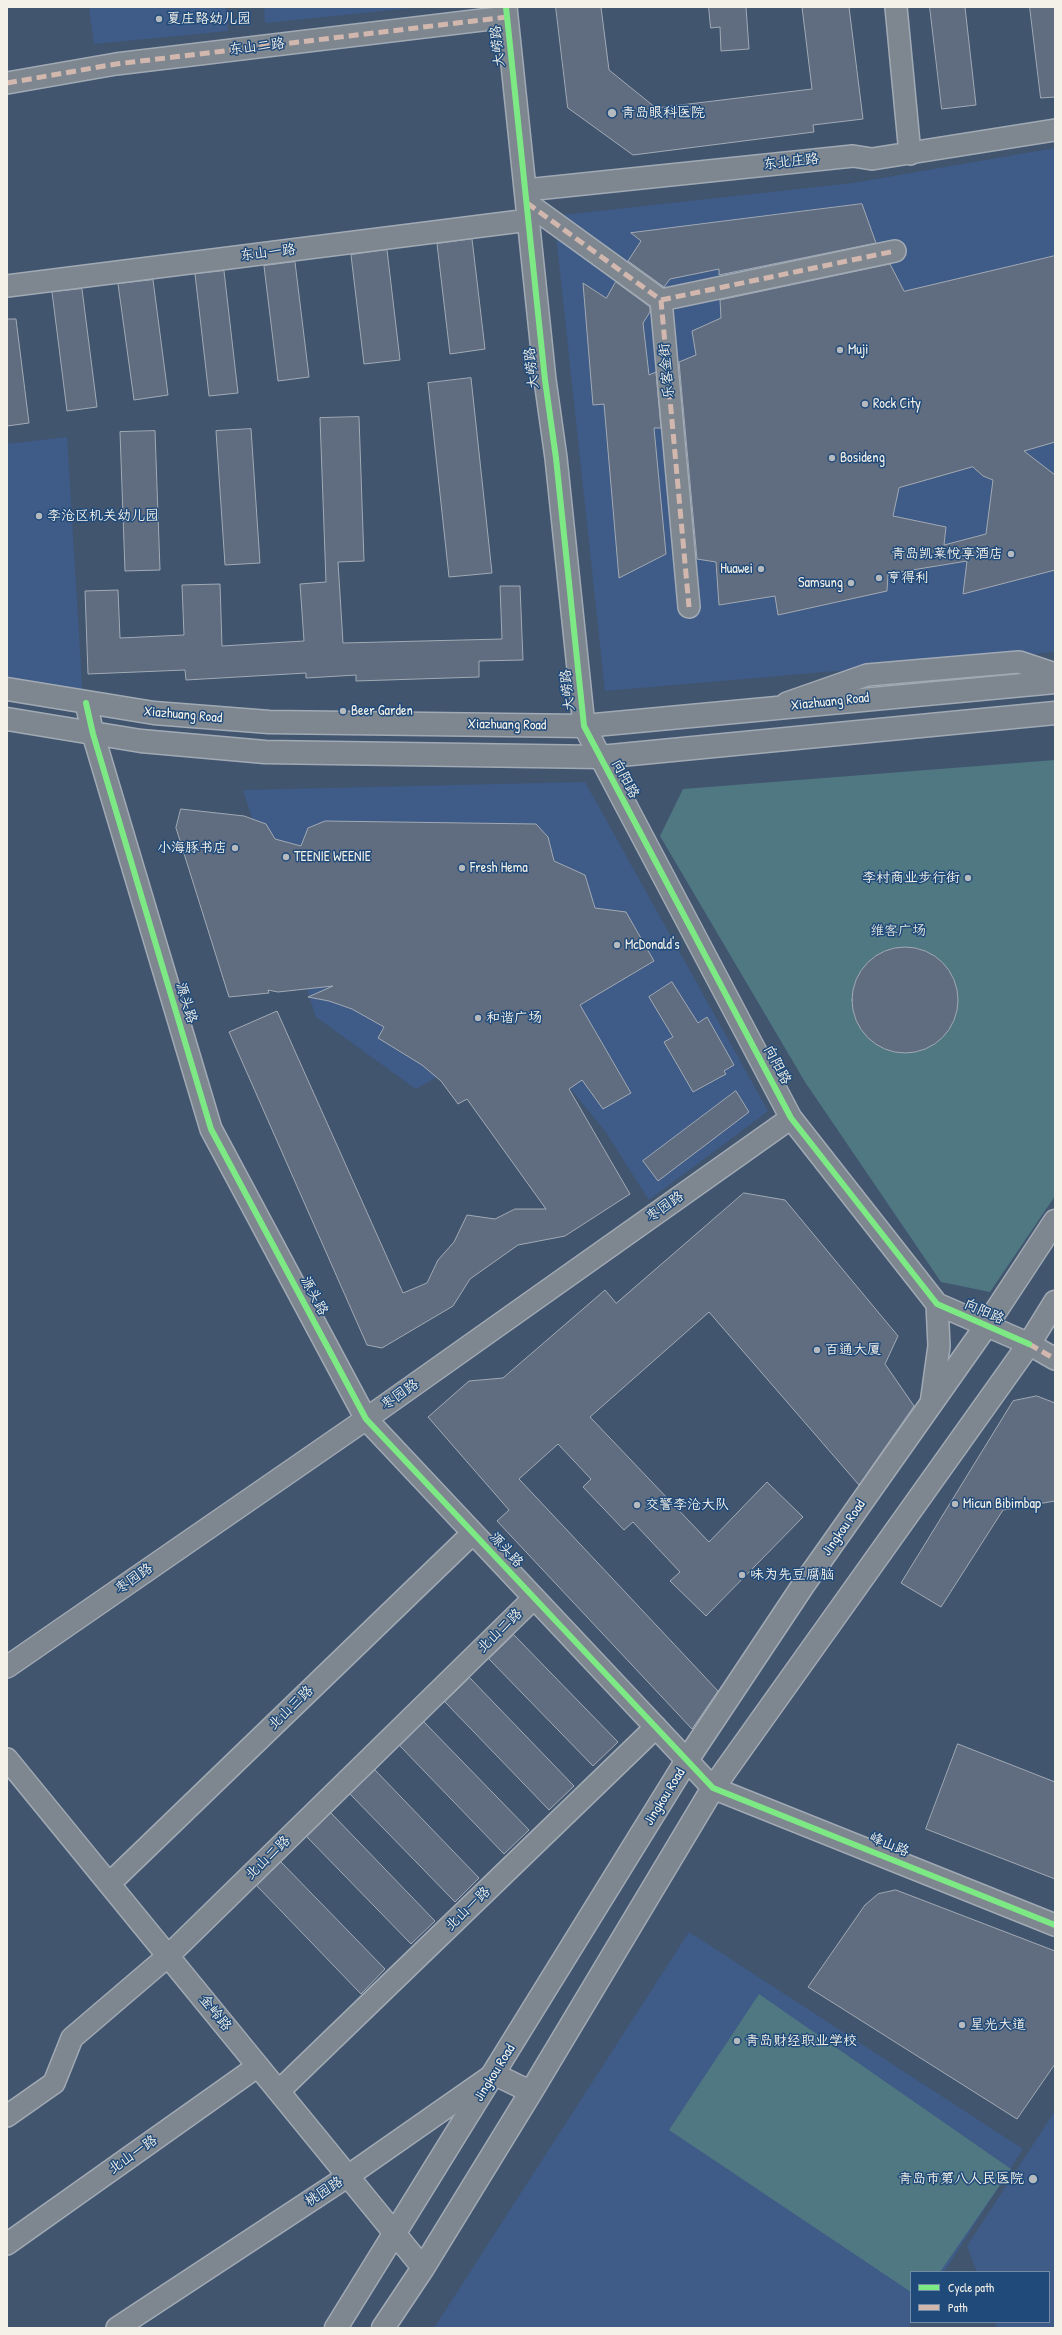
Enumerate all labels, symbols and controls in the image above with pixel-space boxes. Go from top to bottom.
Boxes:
place label: 夏庄路幼儿园 [167,11,251,27]
marker: 夏庄路幼儿园 [154,14,164,24]
street label: 大崂路 [487,24,509,68]
street label: 东山二路 [228,35,286,59]
place label: 青岛眼科医院 [621,105,705,121]
marker: 青岛眼科医院 [606,107,618,119]
street label: 东北庄路 [762,151,820,173]
street label: 东山一路 [239,241,297,265]
street label: 乐客金街 [656,342,678,400]
place label: Muji [848,342,868,358]
marker: Muji [835,345,845,355]
street label: 大崂路 [521,346,543,390]
place label: Rock City [873,396,921,412]
marker: Rock City [860,399,870,409]
place label: Bosideng [840,450,885,466]
marker: Bosideng [827,453,837,463]
place label: 李沧区机关幼儿园 [47,508,159,524]
marker: 李沧区机关幼儿园 [34,511,44,521]
place label: 青岛凯莱悦享酒店 [891,546,1003,562]
marker: 青岛凯莱悦享酒店 [1006,549,1016,559]
place label: Huawei [720,561,753,577]
marker: Huawei [756,564,766,574]
place label: 亨得利 [887,570,929,586]
marker: 亨得利 [874,573,884,583]
place label: Samsung [798,575,843,591]
marker: Samsung [846,578,856,588]
street label: 大崂路 [557,668,579,712]
street label: Xiazhuang Road [790,690,870,714]
street label: Xiazhuang Road [143,703,223,727]
place label: Beer Garden [351,703,413,719]
marker: Beer Garden [338,706,348,716]
street label: Xiazhuang Road [467,716,547,734]
street label: 向阳路 [608,757,642,801]
place label: 小海豚书店 [157,840,227,856]
marker: 小海豚书店 [230,843,240,853]
place label: TEENIE WEENIE [294,849,371,865]
marker: TEENIE WEENIE [281,852,291,862]
place label: Fresh Hema [470,860,528,876]
marker: Fresh Hema [457,863,467,873]
place label: 李村商业步行街 [862,870,960,886]
marker: 李村商业步行街 [963,873,973,883]
park label: 维客广场 [870,923,926,939]
place label: McDonald's [625,937,680,953]
marker: McDonald's [612,940,622,950]
street label: 源头路 [172,980,200,1026]
place label: 和谐广场 [486,1010,542,1026]
marker: 和谐广场 [473,1013,483,1023]
street label: 向阳路 [760,1043,794,1087]
street label: 枣园路 [643,1188,687,1226]
street label: 源头路 [297,1274,331,1318]
street label: 向阳路 [961,1296,1007,1328]
place label: 百通大厦 [825,1342,881,1358]
marker: 百通大厦 [812,1345,822,1355]
street label: 枣园路 [378,1376,422,1414]
place label: Micun Bibimbap [963,1496,1041,1512]
place label: 交警李沧大队 [645,1497,729,1513]
street label: Jingkou Road [819,1497,869,1559]
marker: Micun Bibimbap [950,1499,960,1509]
marker: 交警李沧大队 [632,1500,642,1510]
street label: 源头路 [486,1529,526,1571]
street label: 枣园路 [112,1560,156,1598]
place label: 味为先豆腐脑 [750,1567,834,1583]
marker: 味为先豆腐脑 [737,1570,747,1580]
street label: 北山二路 [474,1606,526,1656]
street label: 北山三路 [265,1683,317,1733]
street label: Jingkou Road [641,1765,689,1829]
street label: 峰山路 [866,1829,912,1861]
street label: 北山二路 [242,1833,294,1883]
street label: 北山一路 [442,1884,494,1934]
street label: 金岭路 [195,1991,235,2035]
place label: 星光大道 [970,2017,1026,2033]
marker: 星光大道 [957,2020,967,2030]
place label: 青岛财经职业学校 [745,2033,857,2049]
marker: 青岛财经职业学校 [732,2036,742,2046]
street label: Jingkou Road [471,2041,519,2105]
street label: 北山一路 [105,2132,161,2178]
place label: 青岛市第八人民医院 [898,2171,1024,2187]
marker: 青岛市第八人民医院 [1027,2173,1039,2185]
street label: 桃园路 [302,2174,346,2210]
legend [910,2271,1050,2323]
text: Cycle path [948,2279,994,2296]
text: Path [948,2299,968,2316]

